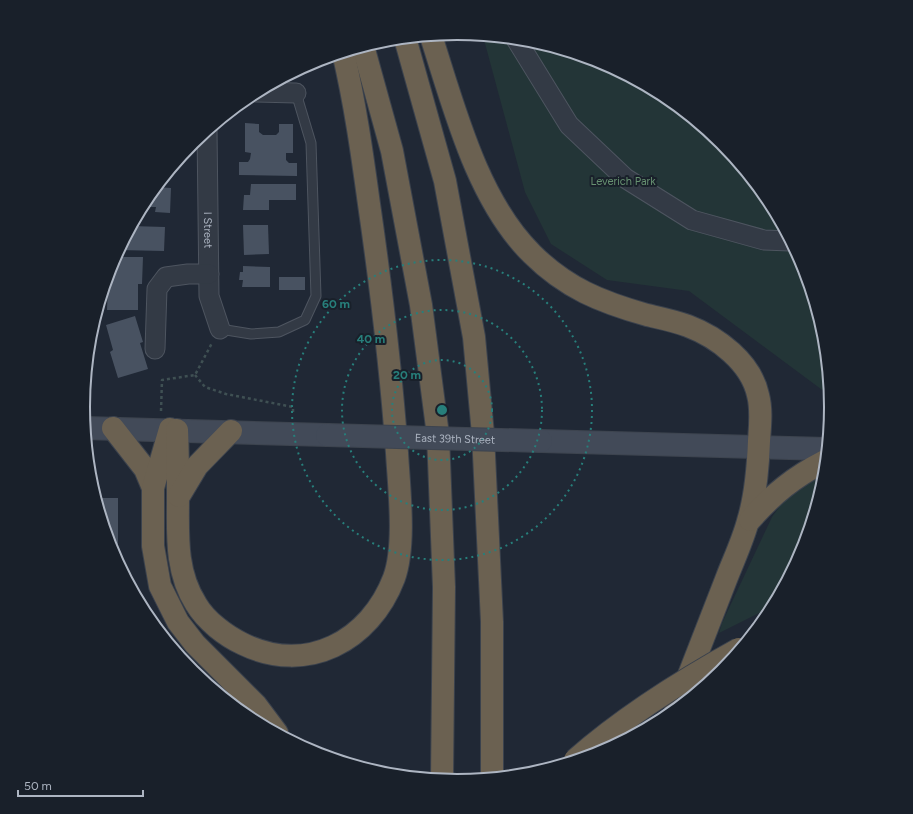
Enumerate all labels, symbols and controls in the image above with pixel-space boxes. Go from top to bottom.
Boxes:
park label: Leverich Park [590,175,656,188]
street label: I Street [201,212,214,248]
text: 60 m [322,297,350,311]
text: 40 m [357,332,385,346]
text: 20 m [393,368,421,382]
centre of rings [435,403,449,417]
street label: East 39th Street [415,431,495,447]
scale bar [18,772,143,798]
text: 50 m [24,779,52,793]

